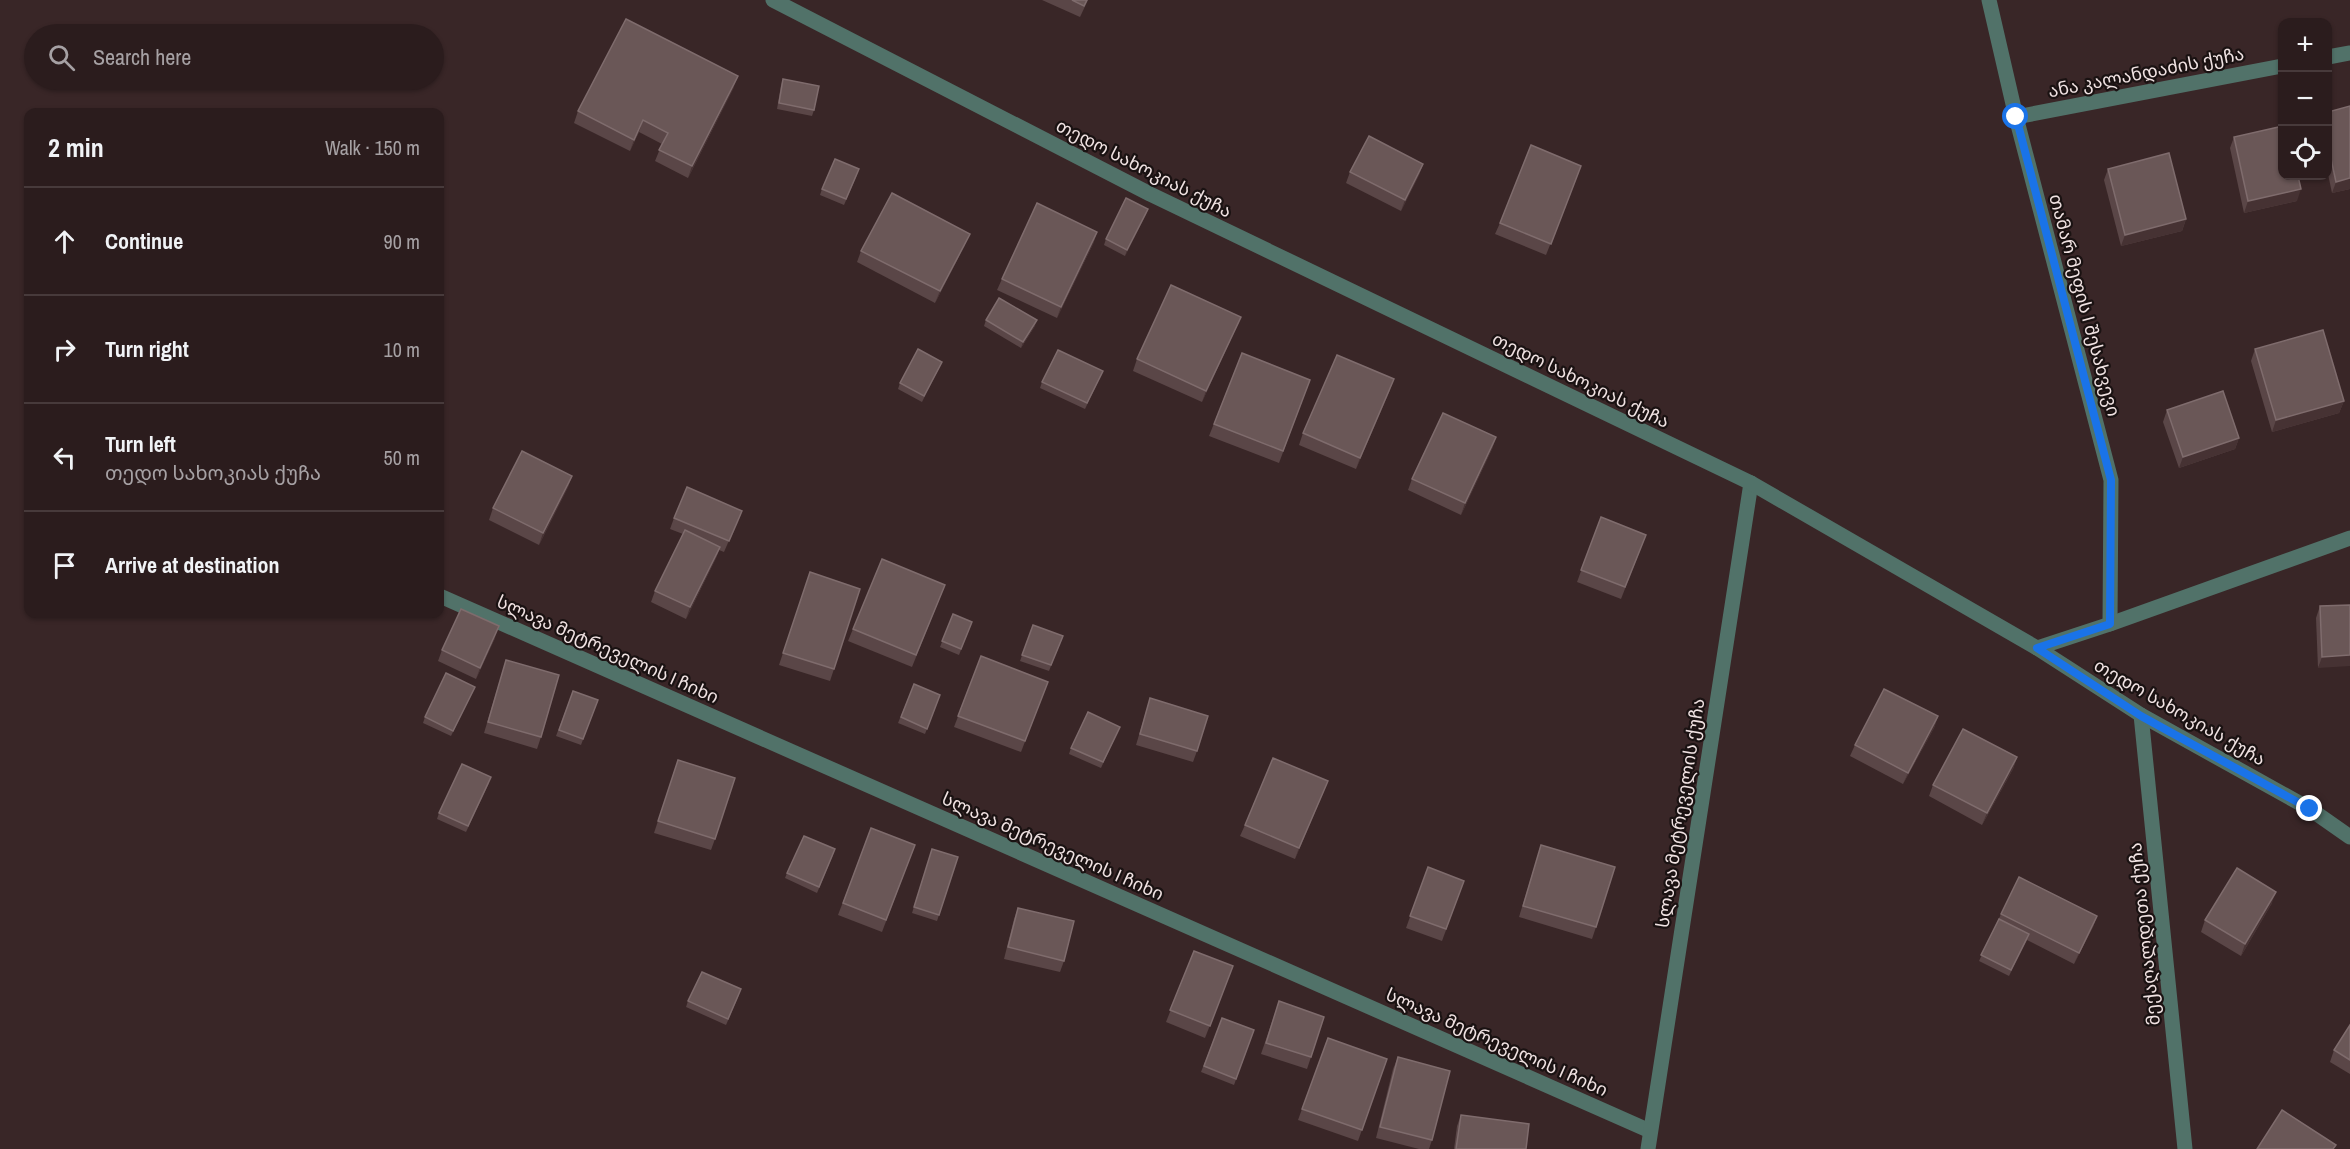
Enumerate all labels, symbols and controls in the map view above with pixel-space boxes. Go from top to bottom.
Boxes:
map controls [2278,18,2332,180]
button: + [2278,18,2332,72]
search box [24,24,444,90]
icon: search [45,41,78,74]
street label: ანა კალანდაძის ქუჩა [2046,41,2246,103]
text: Search here [93,42,191,72]
button: − [2278,72,2332,126]
route start [2002,103,2028,129]
street label: თედო სახოკიას ქუჩა [1052,113,1236,223]
button: locate [2278,126,2332,180]
text: 2 min [48,130,104,165]
text: Walk · 150 m [325,134,420,161]
street label: თამარ მეფის I შესახვევი [2043,191,2127,419]
icon: ahead [48,225,81,258]
text: Continue [105,226,183,256]
text: 90 m [384,228,420,255]
street label: თედო სახოკიას ქუჩა [1488,326,1674,434]
icon: right [48,333,81,366]
text: Turn right [105,334,189,364]
text: 10 m [384,336,420,363]
text: Turn left [105,429,176,459]
icon: left [48,441,81,474]
text: 50 m [384,444,420,471]
text: თედო სახოკიას ქუჩა [105,459,321,486]
icon: arrive [48,549,81,582]
text: Arrive at destination [105,550,279,580]
street label: სლავა მეტრეველის I ჩიხი [493,589,723,709]
street label: თედო სახოკიას ქუჩა [2090,653,2270,771]
street label: სლავა მეტრეველის ქუჩა [1650,697,1710,929]
street label: სლავა მეტრეველის I ჩიხი [938,786,1168,906]
route end [2296,795,2322,821]
street label: მექაღალდეთა ქუჩა [2122,841,2166,1027]
street label: სლავა მეტრეველის I ჩიხი [1382,982,1612,1102]

